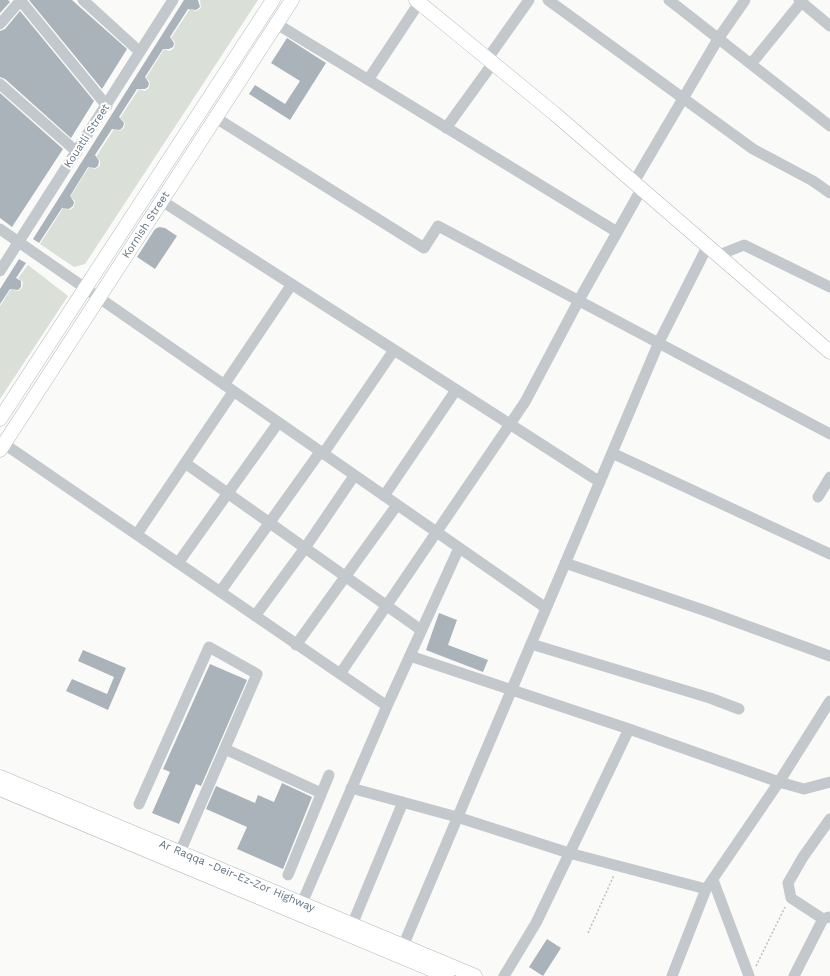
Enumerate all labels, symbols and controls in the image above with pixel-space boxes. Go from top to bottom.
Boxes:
street label: Kouatli Street [61,101,113,171]
street label: Kornish Street [119,189,173,261]
street label: Ar Raqqa -Deir-Ez-Zor Highway [157,837,317,915]

